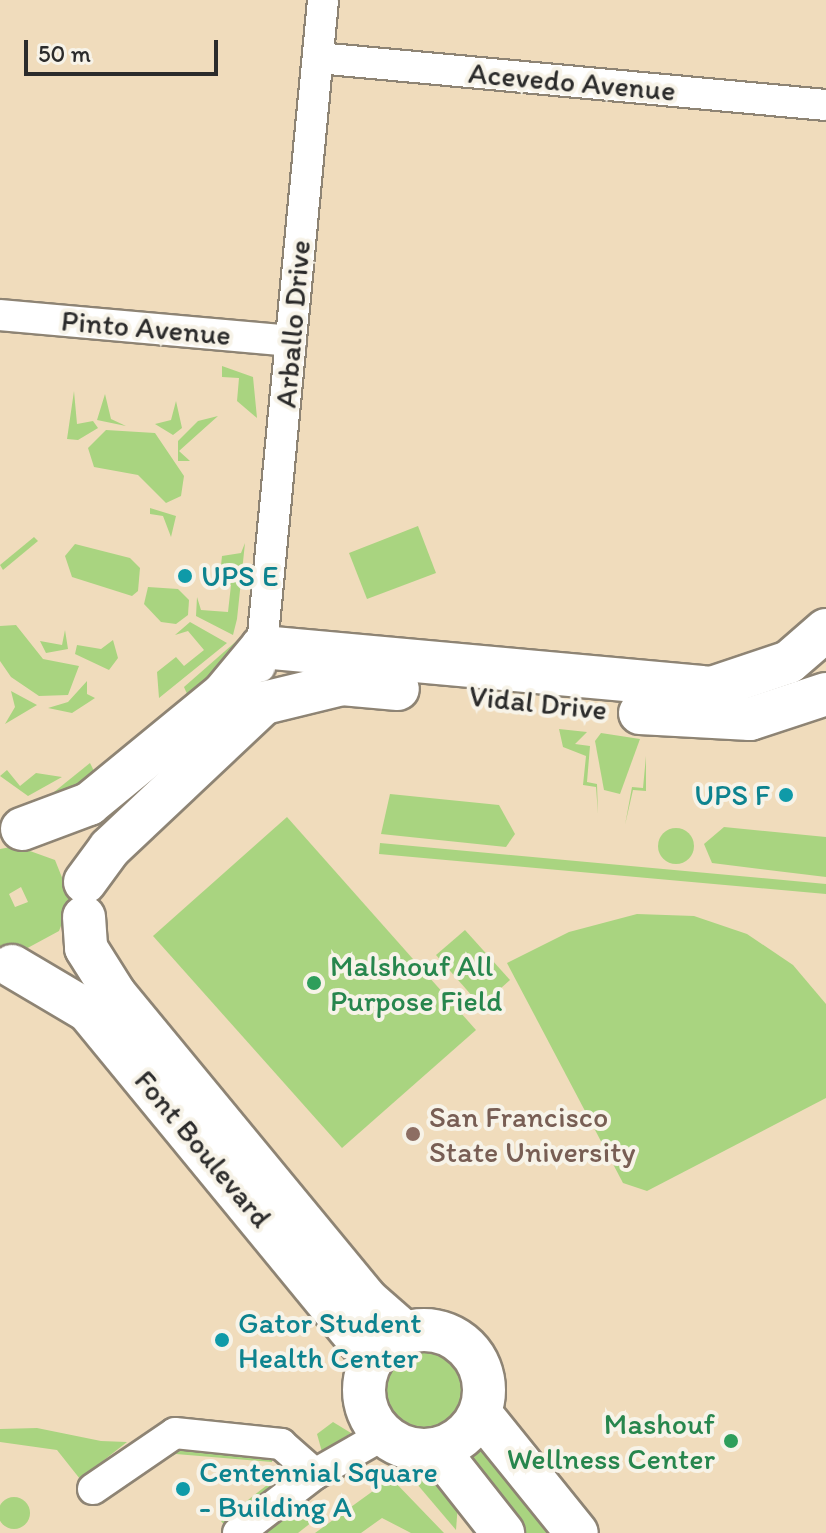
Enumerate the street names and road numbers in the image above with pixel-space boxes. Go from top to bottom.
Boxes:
street label: Acevedo Avenue [467,55,677,109]
street label: Arballo Drive [268,238,318,410]
street label: Pinto Avenue [60,303,232,353]
street label: Vidal Drive [467,678,609,728]
street label: Font Boulevard [126,1062,280,1236]

